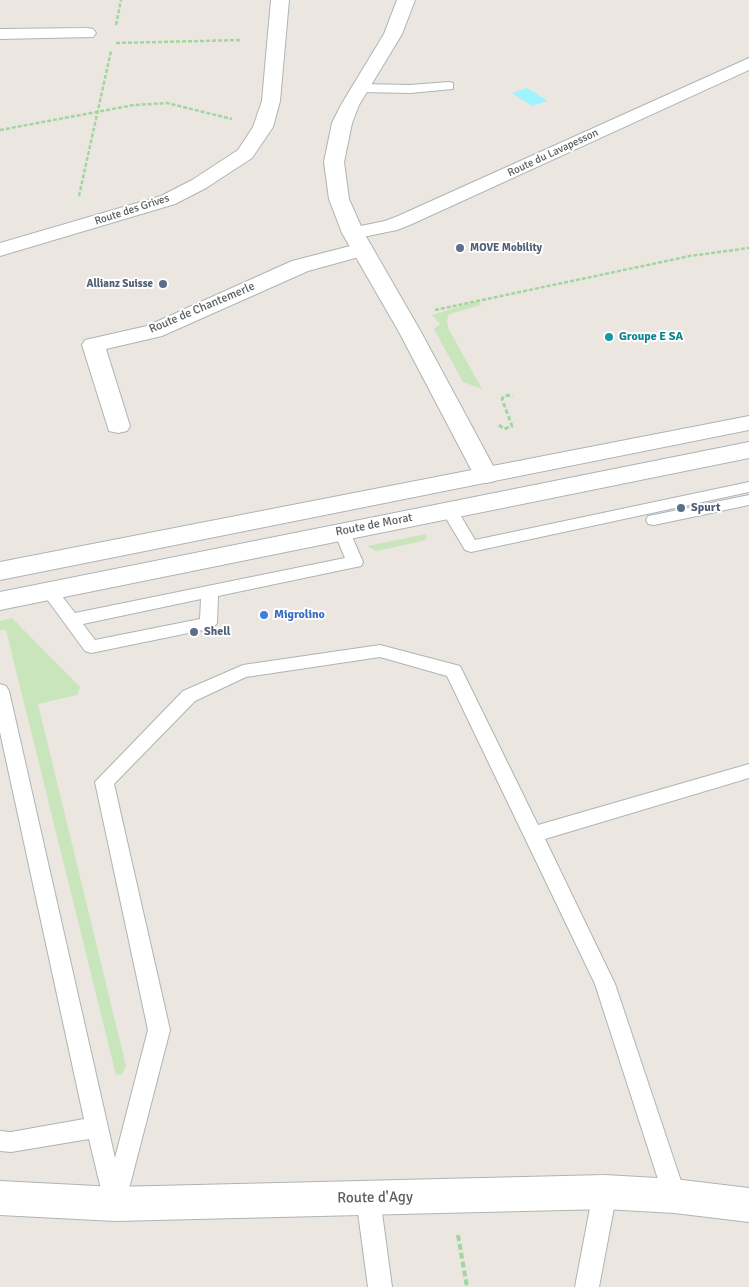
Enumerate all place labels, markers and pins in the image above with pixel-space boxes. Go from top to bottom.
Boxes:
place label: MOVE Mobility [470,241,542,255]
marker: MOVE Mobility [454,242,466,254]
place label: Allianz Suisse [87,277,153,291]
marker: Allianz Suisse [157,278,169,290]
place label: Groupe E SA [619,330,683,344]
marker: Groupe E SA [603,331,615,343]
place label: Spurt [691,501,720,515]
marker: Spurt [675,502,687,514]
place label: Migrolino [274,608,325,622]
marker: Migrolino [258,609,270,621]
place label: Shell [204,625,231,639]
marker: Shell [188,626,200,638]

